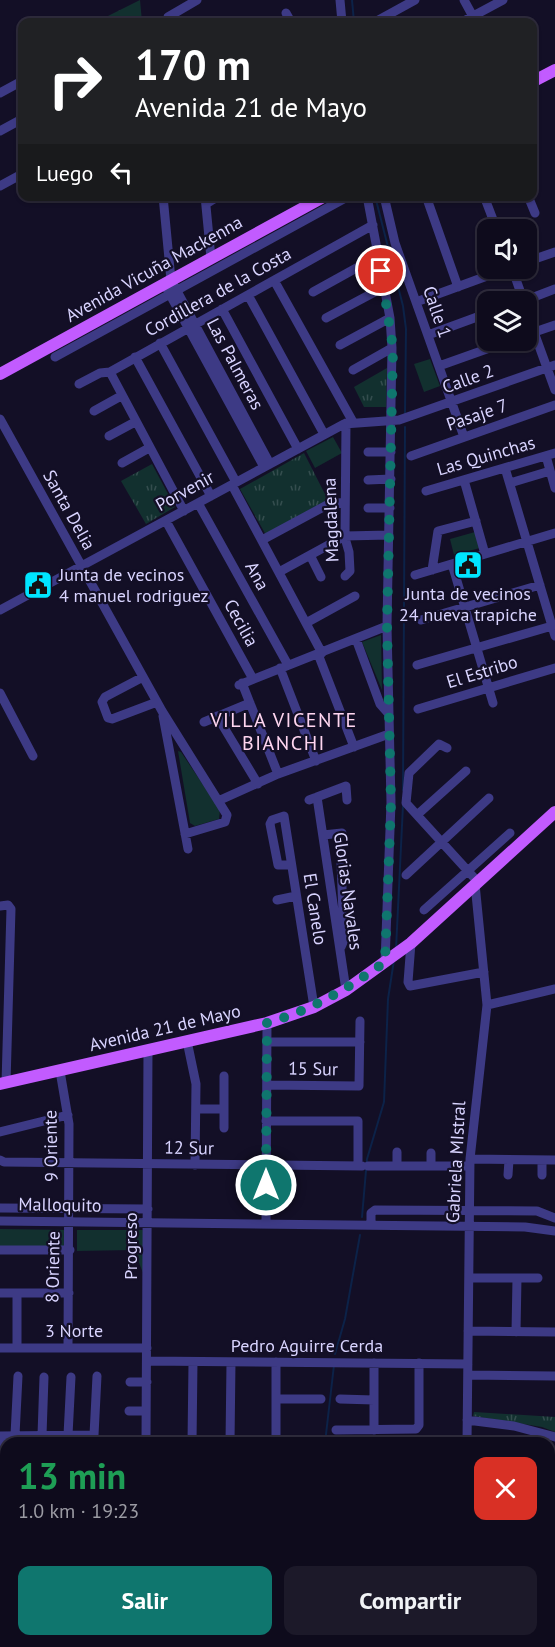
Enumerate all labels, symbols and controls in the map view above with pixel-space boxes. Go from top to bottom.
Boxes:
text: 170 m [135,37,251,92]
icon: right [36,42,114,120]
text: Avenida 21 de Mayo [135,90,367,124]
icon: left [105,156,138,189]
text: Luego [36,159,93,187]
street label: Avenida Vicuña Mackenna [61,210,246,327]
map controls [477,219,537,351]
button: sound [477,219,537,279]
street label: Cordillera de la Costa [140,242,295,341]
pin [355,245,406,296]
icon: arrive [364,254,397,287]
street label: Calle 1 [418,283,457,341]
button: layers [477,291,537,351]
street label: Las Palmeras [202,314,269,413]
street label: Calle 2 [439,359,497,398]
street label: Pasaje 7 [443,393,511,436]
street label: Las Quinchas [434,430,538,481]
street label: Porvenir [151,465,218,516]
street label: Santa Delia [38,466,101,554]
street label: Magdalena [318,477,343,563]
public building icon: Junta de vecinos 24 nueva trapiche [452,549,484,581]
street label: Ana [240,557,275,594]
place label: Junta de vecinos 4 manuel rodriguez [58,563,209,607]
public building icon: Junta de vecinos 4 manuel rodriguez [22,569,54,601]
place label: Junta de vecinos 24 nueva trapiche [399,582,537,626]
street label: Cecilia [219,595,264,650]
street label: El Estribo [443,650,520,693]
district label: VILLA VICENTE BIANCHI [209,707,358,756]
street label: Glorias Navales [329,831,368,951]
street label: El Canelo [298,871,333,947]
street label: Avenida 21 de Mayo [87,999,243,1056]
street label: 15 Sur [288,1057,338,1080]
street label: Gabriela MIstral [441,1100,470,1224]
street label: 9 Oriente [38,1110,63,1182]
street label: 12 Sur [164,1136,214,1159]
position arrow [234,1153,298,1217]
street label: Malloquito [18,1192,102,1217]
street label: Progreso [119,1212,142,1280]
street label: 8 Oriente [40,1231,65,1303]
street label: 3 Norte [45,1319,103,1342]
street label: Pedro Aguirre Cerda [231,1334,383,1357]
text: 13 min [18,1452,126,1499]
button: close [474,1457,537,1520]
text: 1.0 km · 19:23 [18,1498,139,1524]
button: Salir [18,1566,272,1635]
button: Compartir [284,1566,537,1635]

